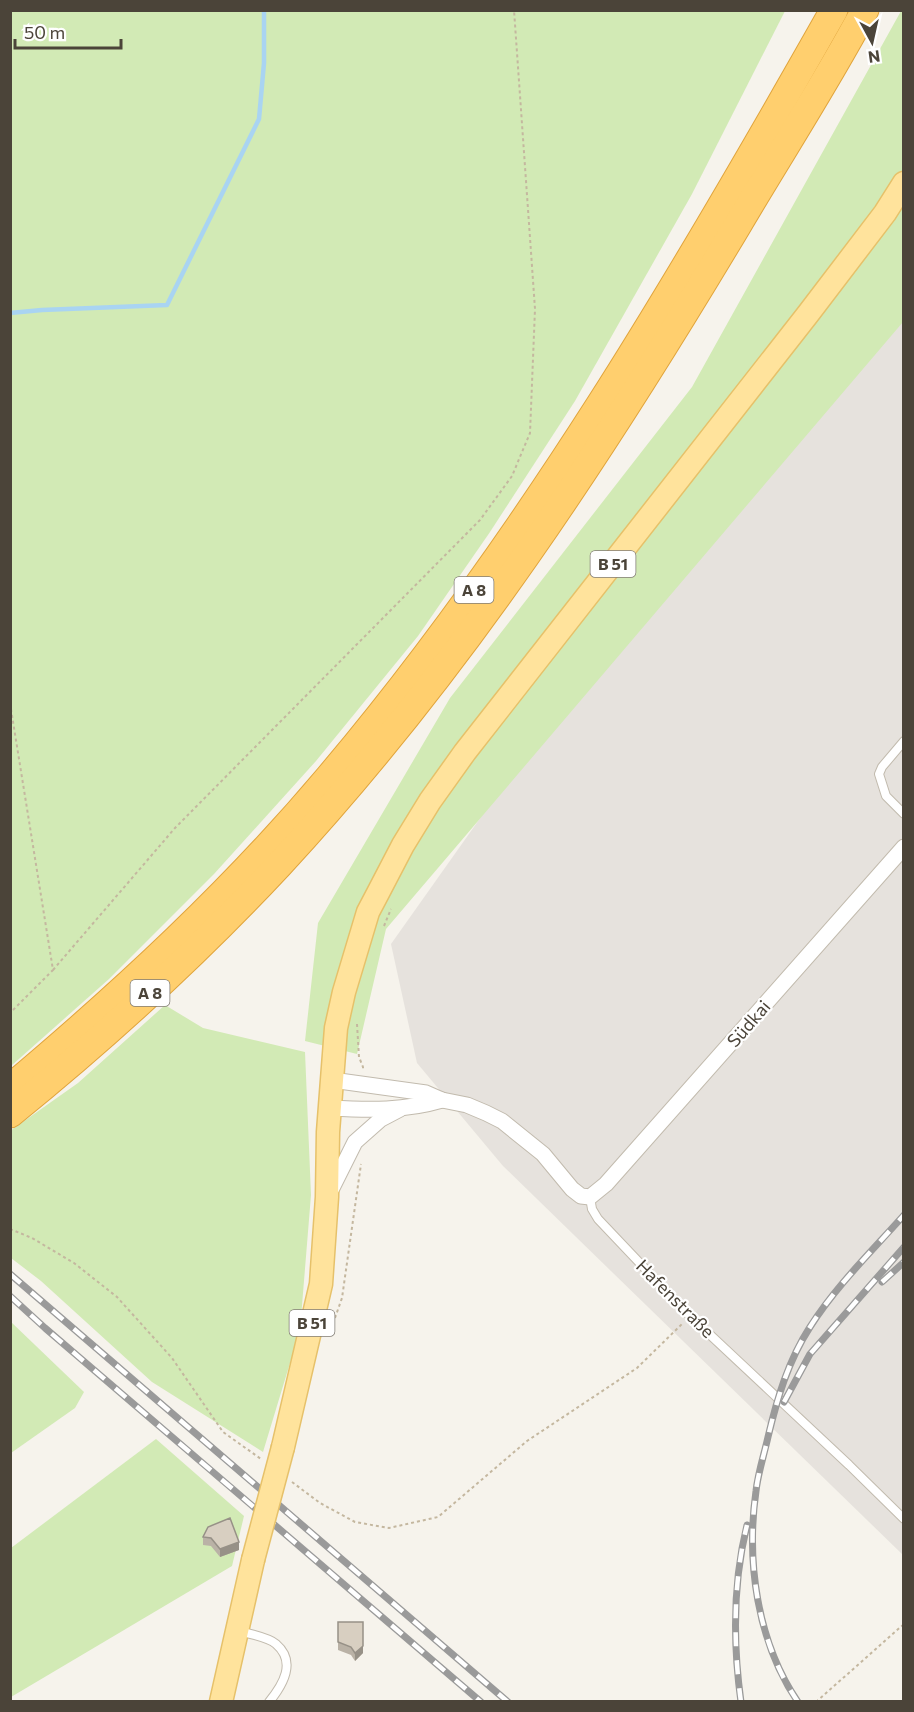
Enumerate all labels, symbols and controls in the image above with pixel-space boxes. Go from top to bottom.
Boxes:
scale bar [15,12,122,50]
north arrow [842,12,902,72]
text: 50 m [24,21,65,43]
text: N [867,47,881,68]
road number: B 51 [590,551,636,577]
road number: A 8 [454,577,494,603]
road number: A 8 [130,980,170,1006]
street label: Südkai [722,995,775,1051]
street label: Hafenstraße [632,1255,719,1342]
road number: B 51 [290,1310,334,1336]

